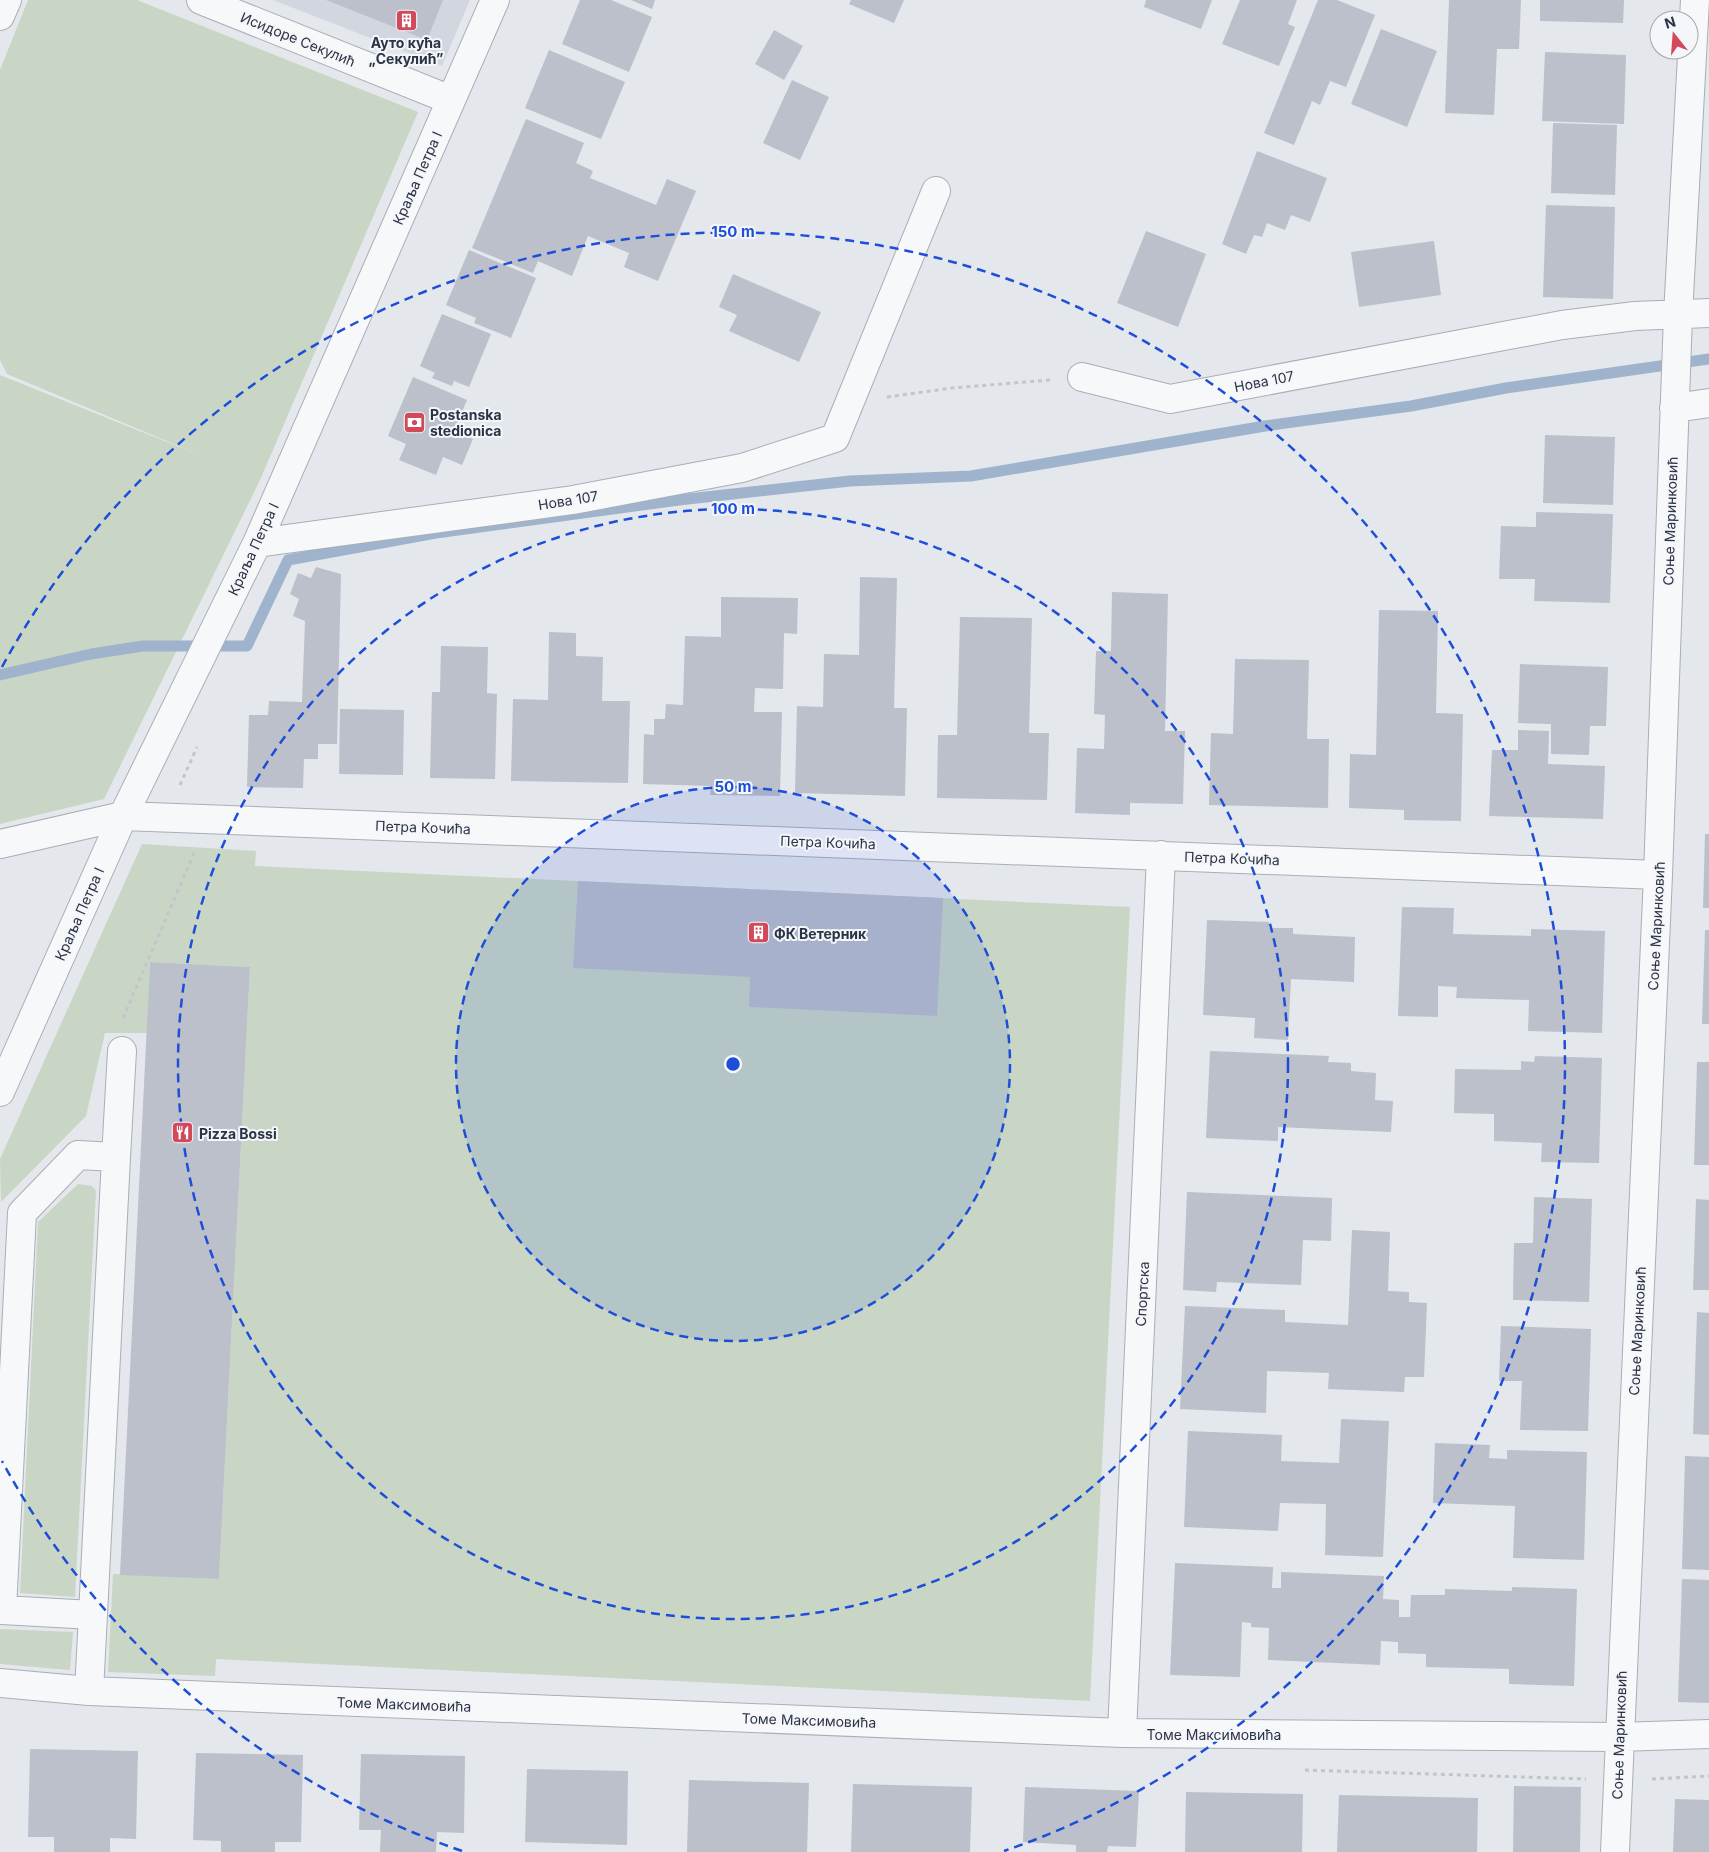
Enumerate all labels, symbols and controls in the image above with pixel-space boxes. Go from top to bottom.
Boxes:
street label: Исидоре Секулић [238,8,358,70]
building icon: Ауто кућа „Секулић” [394,8,418,32]
north arrow [1649,10,1699,60]
text: N [1662,12,1678,32]
place label: Ауто кућа „Секулић” [369,34,443,67]
street label: Краља Петра I [389,129,445,227]
text: 150 m [711,222,755,241]
street label: Нова 107 [1233,367,1295,395]
place label: Postanska stedionica [430,406,502,439]
bank icon: Postanska stedionica [402,410,426,434]
street label: Соње Маринковић [1659,456,1681,586]
street label: Нова 107 [537,487,599,513]
text: 100 m [711,499,755,518]
street label: Краља Петра I [224,500,282,598]
text: 50 m [715,777,751,796]
street label: Петра Кочића [375,817,471,837]
street label: Петра Кочића [780,832,876,852]
street label: Петра Кочића [1184,848,1280,868]
street label: Соње Маринковић [1644,861,1668,991]
street label: Краља Петра I [51,865,107,963]
building icon: ФК Ветерник [746,921,770,945]
place label: ФК Ветерник [774,925,867,942]
centre of rings [724,1055,742,1073]
restaurant icon: Pizza Bossi [171,1121,195,1145]
place label: Pizza Bossi [199,1125,277,1142]
street label: Спортска [1132,1261,1152,1327]
street label: Соње Маринковић [1625,1266,1649,1396]
street label: Соње Маринковић [1608,1670,1630,1800]
street label: Томе Максимовића [336,1693,472,1715]
street label: Томе Максимовића [741,1709,877,1731]
street label: Томе Максимовића [1147,1726,1281,1743]

